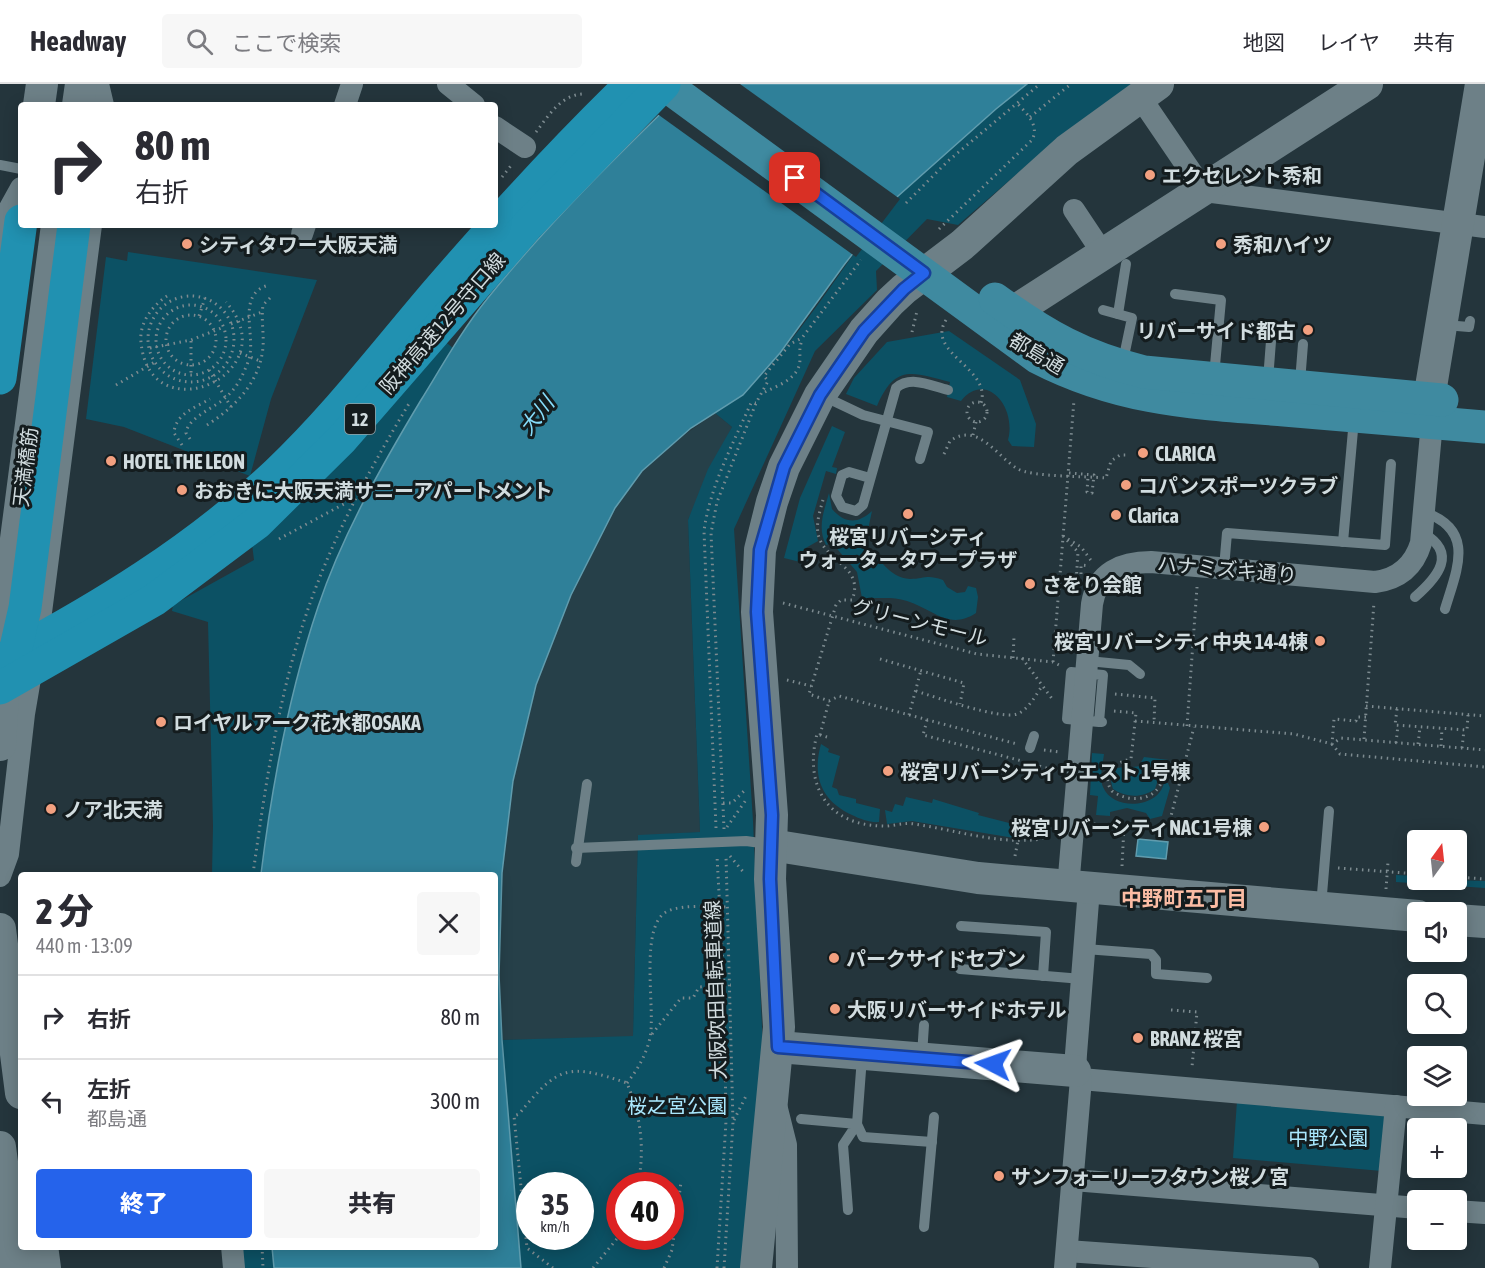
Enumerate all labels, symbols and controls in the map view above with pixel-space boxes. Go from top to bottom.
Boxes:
search box [162,14,582,68]
text: Headway [30,25,126,57]
icon: search [183,25,216,58]
text: ここで検索 [231,30,341,56]
text: 地図 [1243,30,1285,54]
text: レイヤ [1318,30,1380,54]
text: 共有 [1413,30,1455,54]
text: 80 m [135,121,210,169]
icon: right [36,126,114,204]
pin [769,152,820,203]
icon: arrive [778,161,811,194]
place label: エクセレント秀和 [1162,164,1322,187]
marker: エクセレント秀和 [1143,168,1157,182]
text: 右折 [135,177,189,208]
place label: シティタワー大阪天満 [199,233,398,256]
place label: 秀和ハイツ [1233,233,1333,256]
marker: シティタワー大阪天満 [180,237,194,251]
marker: 秀和ハイツ [1214,237,1228,251]
street label: 阪神高速12号守口線 [375,248,509,398]
place label: リバーサイド都古 [1136,319,1296,342]
marker: リバーサイド都古 [1301,323,1315,337]
street label: 都島通 [1005,328,1069,378]
water label: 大川 [514,389,560,439]
road number: 12 [345,404,375,434]
street label: 天満橋筋 [9,426,41,508]
place label: CLARICA [1155,442,1216,465]
marker: CLARICA [1136,446,1150,460]
place label: HOTEL THE LEON [123,450,245,473]
marker: HOTEL THE LEON [104,454,118,468]
place label: コパンスポーツクラブ [1138,474,1338,497]
marker: コパンスポーツクラブ [1119,478,1133,492]
place label: おおきに大阪天満サニーアパートメント [194,479,553,502]
marker: おおきに大阪天満サニーアパートメント [175,483,189,497]
place label: Clarica [1128,504,1179,527]
marker: 桜宮リバーシティ ウォータータワープラザ [901,507,915,521]
marker: Clarica [1109,508,1123,522]
place label: 桜宮リバーシティ ウォータータワープラザ [799,525,1017,571]
street label: ハナミズキ通り [1156,551,1298,587]
place label: さをり会館 [1042,573,1142,596]
marker: さをり会館 [1023,577,1037,591]
street label: グリーンモール [850,594,990,650]
place label: 桜宮リバーシティ中央 14-4棟 [1054,630,1308,653]
marker: 桜宮リバーシティ中央 14-4棟 [1313,634,1327,648]
place label: ロイヤルアーク花水都OSAKA [173,711,421,734]
marker: ロイヤルアーク花水都OSAKA [154,715,168,729]
place label: 桜宮リバーシティウエスト 1号棟 [900,760,1191,783]
marker: 桜宮リバーシティウエスト 1号棟 [881,764,895,778]
place label: ノア北天満 [63,798,163,821]
marker: ノア北天満 [44,802,58,816]
place label: 桜宮リバーシティNAC 1号棟 [1011,816,1252,839]
marker: 桜宮リバーシティNAC 1号棟 [1257,820,1271,834]
north arrow [1407,830,1467,890]
map controls [1407,830,1467,1250]
district label: 中野町五丁目 [1121,886,1247,910]
text: 2 分 [36,890,94,932]
button: close [417,892,480,955]
street label: 大阪吹田自転車道線 [700,900,730,1080]
button: sound [1407,902,1467,962]
text: 440 m · 13:09 [36,934,133,957]
place label: パークサイドセブン [846,947,1026,970]
marker: パークサイドセブン [827,951,841,965]
button: search [1407,974,1467,1034]
place label: 大阪リバーサイドホテル [847,998,1067,1021]
icon: right [36,1001,69,1034]
marker: 大阪リバーサイドホテル [828,1002,842,1016]
text: 80 m [440,1004,480,1030]
text: 右折 [87,1006,131,1032]
place label: BRANZ 桜宮 [1150,1027,1243,1050]
marker: BRANZ 桜宮 [1131,1031,1145,1045]
position arrow [961,1032,1025,1096]
button: layers [1407,1046,1467,1106]
text: 左折 [87,1076,131,1102]
icon: left [36,1085,69,1118]
text: 300 m [430,1088,480,1114]
park label: 桜之宮公園 [627,1094,727,1117]
text: 都島通 [87,1107,147,1130]
button: + [1407,1118,1467,1178]
park label: 中野公園 [1288,1126,1368,1149]
place label: サンフォーリーフタウン桜ノ宮 [1011,1165,1289,1188]
button: 終了 [36,1169,252,1238]
button: 共有 [264,1169,480,1238]
marker: サンフォーリーフタウン桜ノ宮 [992,1169,1006,1183]
speed limit sign: 40 [606,1172,684,1250]
text: 35 [541,1187,569,1221]
button: − [1407,1190,1467,1250]
text: km/h [540,1218,570,1235]

